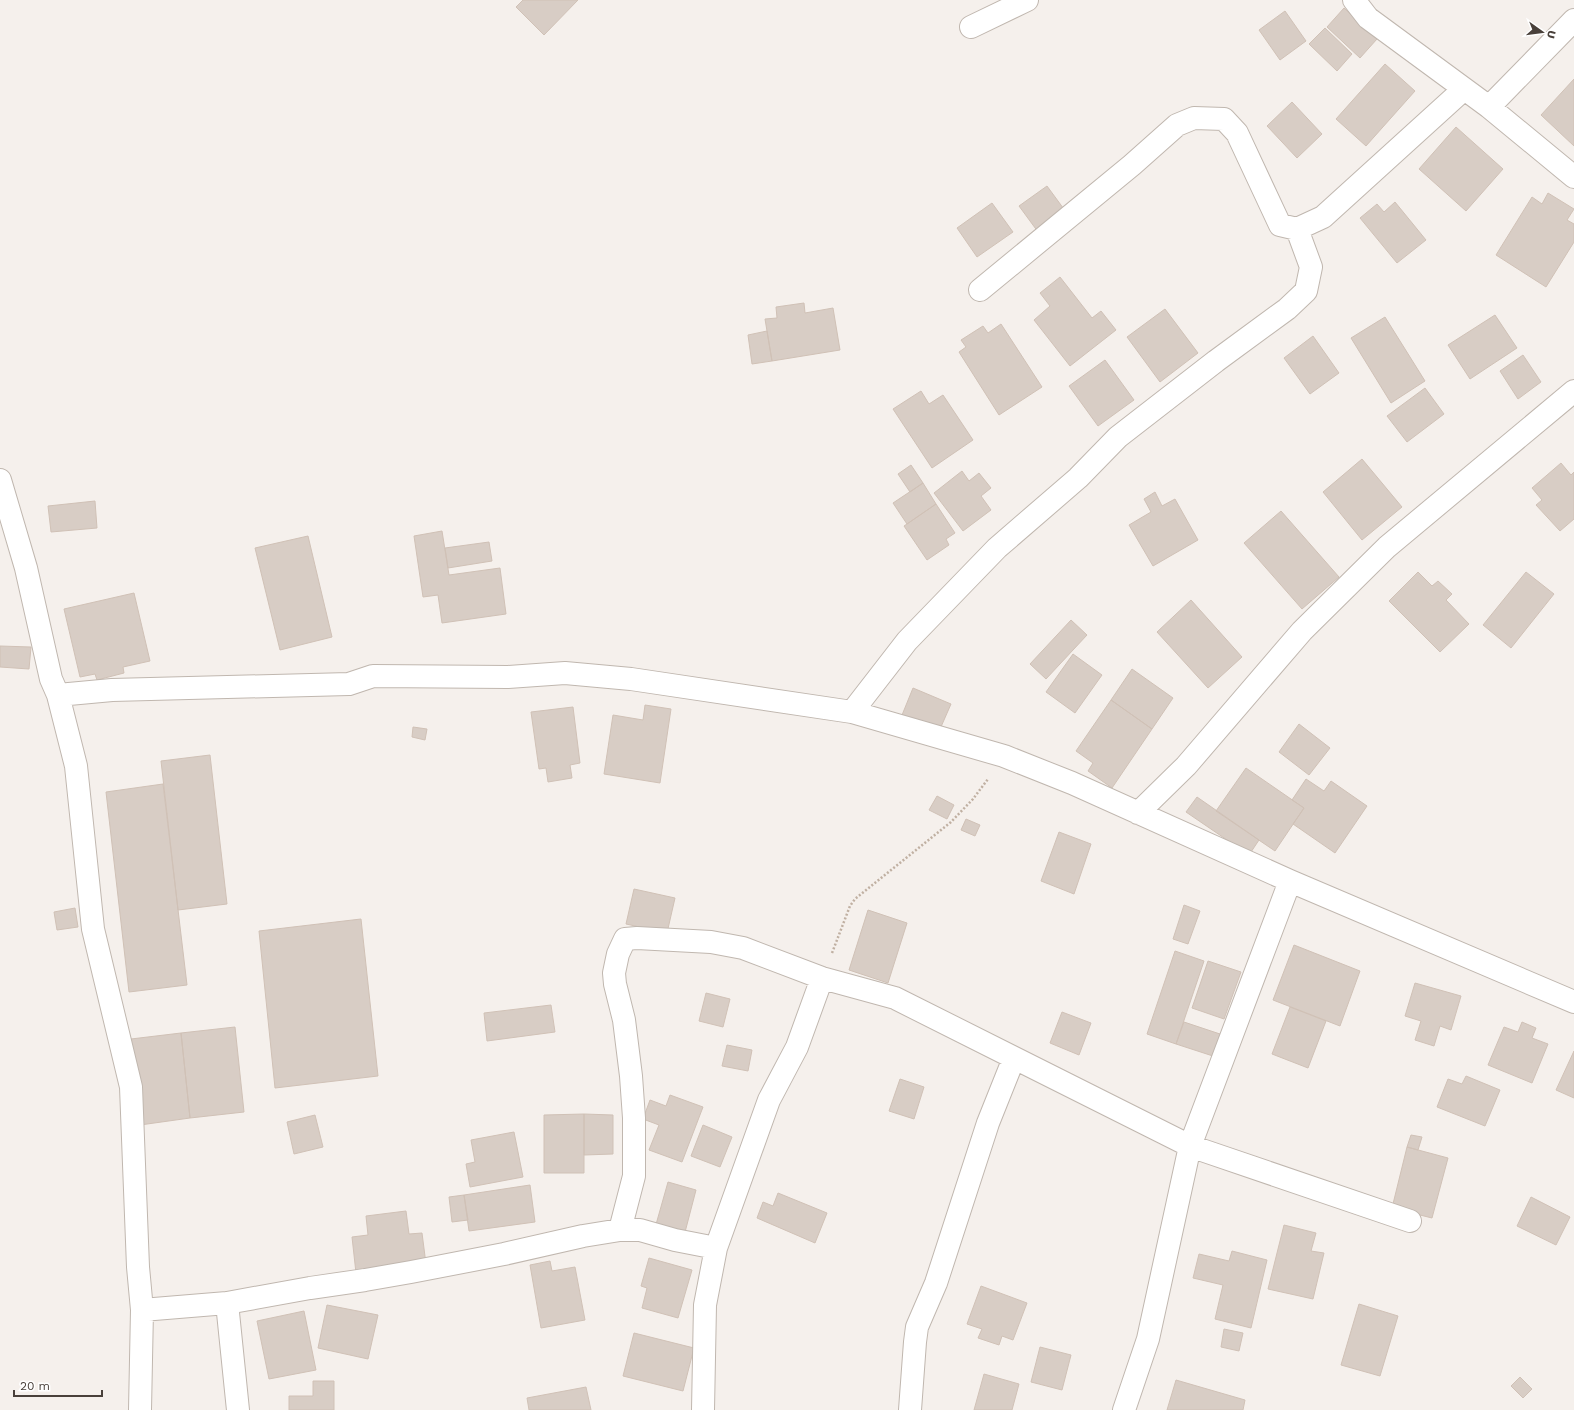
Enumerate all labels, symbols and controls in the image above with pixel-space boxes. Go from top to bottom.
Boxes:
north arrow [1522,12,1562,52]
text: U [1544,29,1558,40]
scale bar [14,1372,102,1398]
text: 20 m [20,1379,50,1393]

